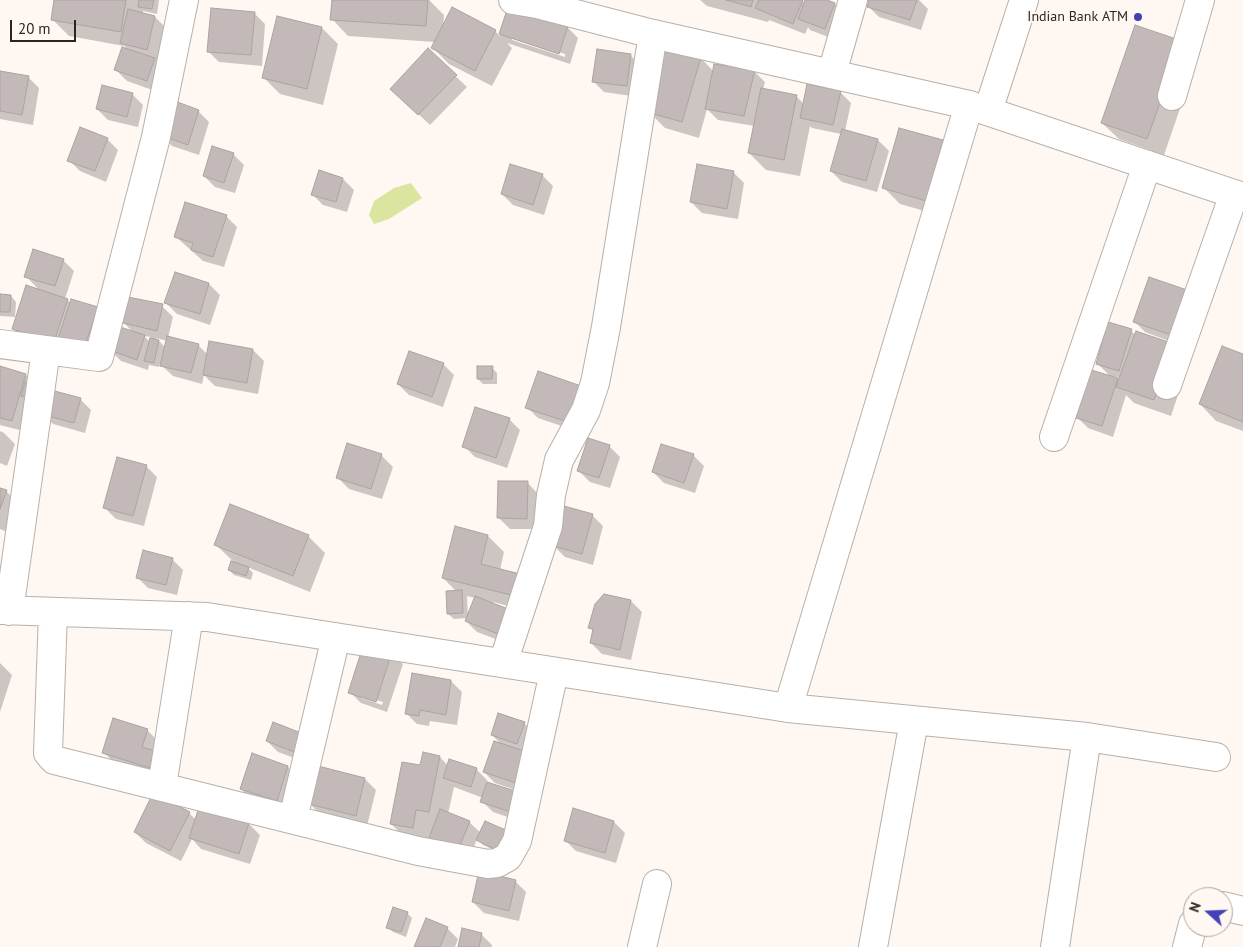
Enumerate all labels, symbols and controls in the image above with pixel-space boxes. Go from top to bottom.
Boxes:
place label: Indian Bank ATM [1027,9,1128,25]
scale bar [12,10,79,42]
marker: Indian Bank ATM [1132,11,1144,23]
text: 20 m [18,19,51,38]
north arrow [1183,887,1233,937]
text: N [1185,900,1205,915]

